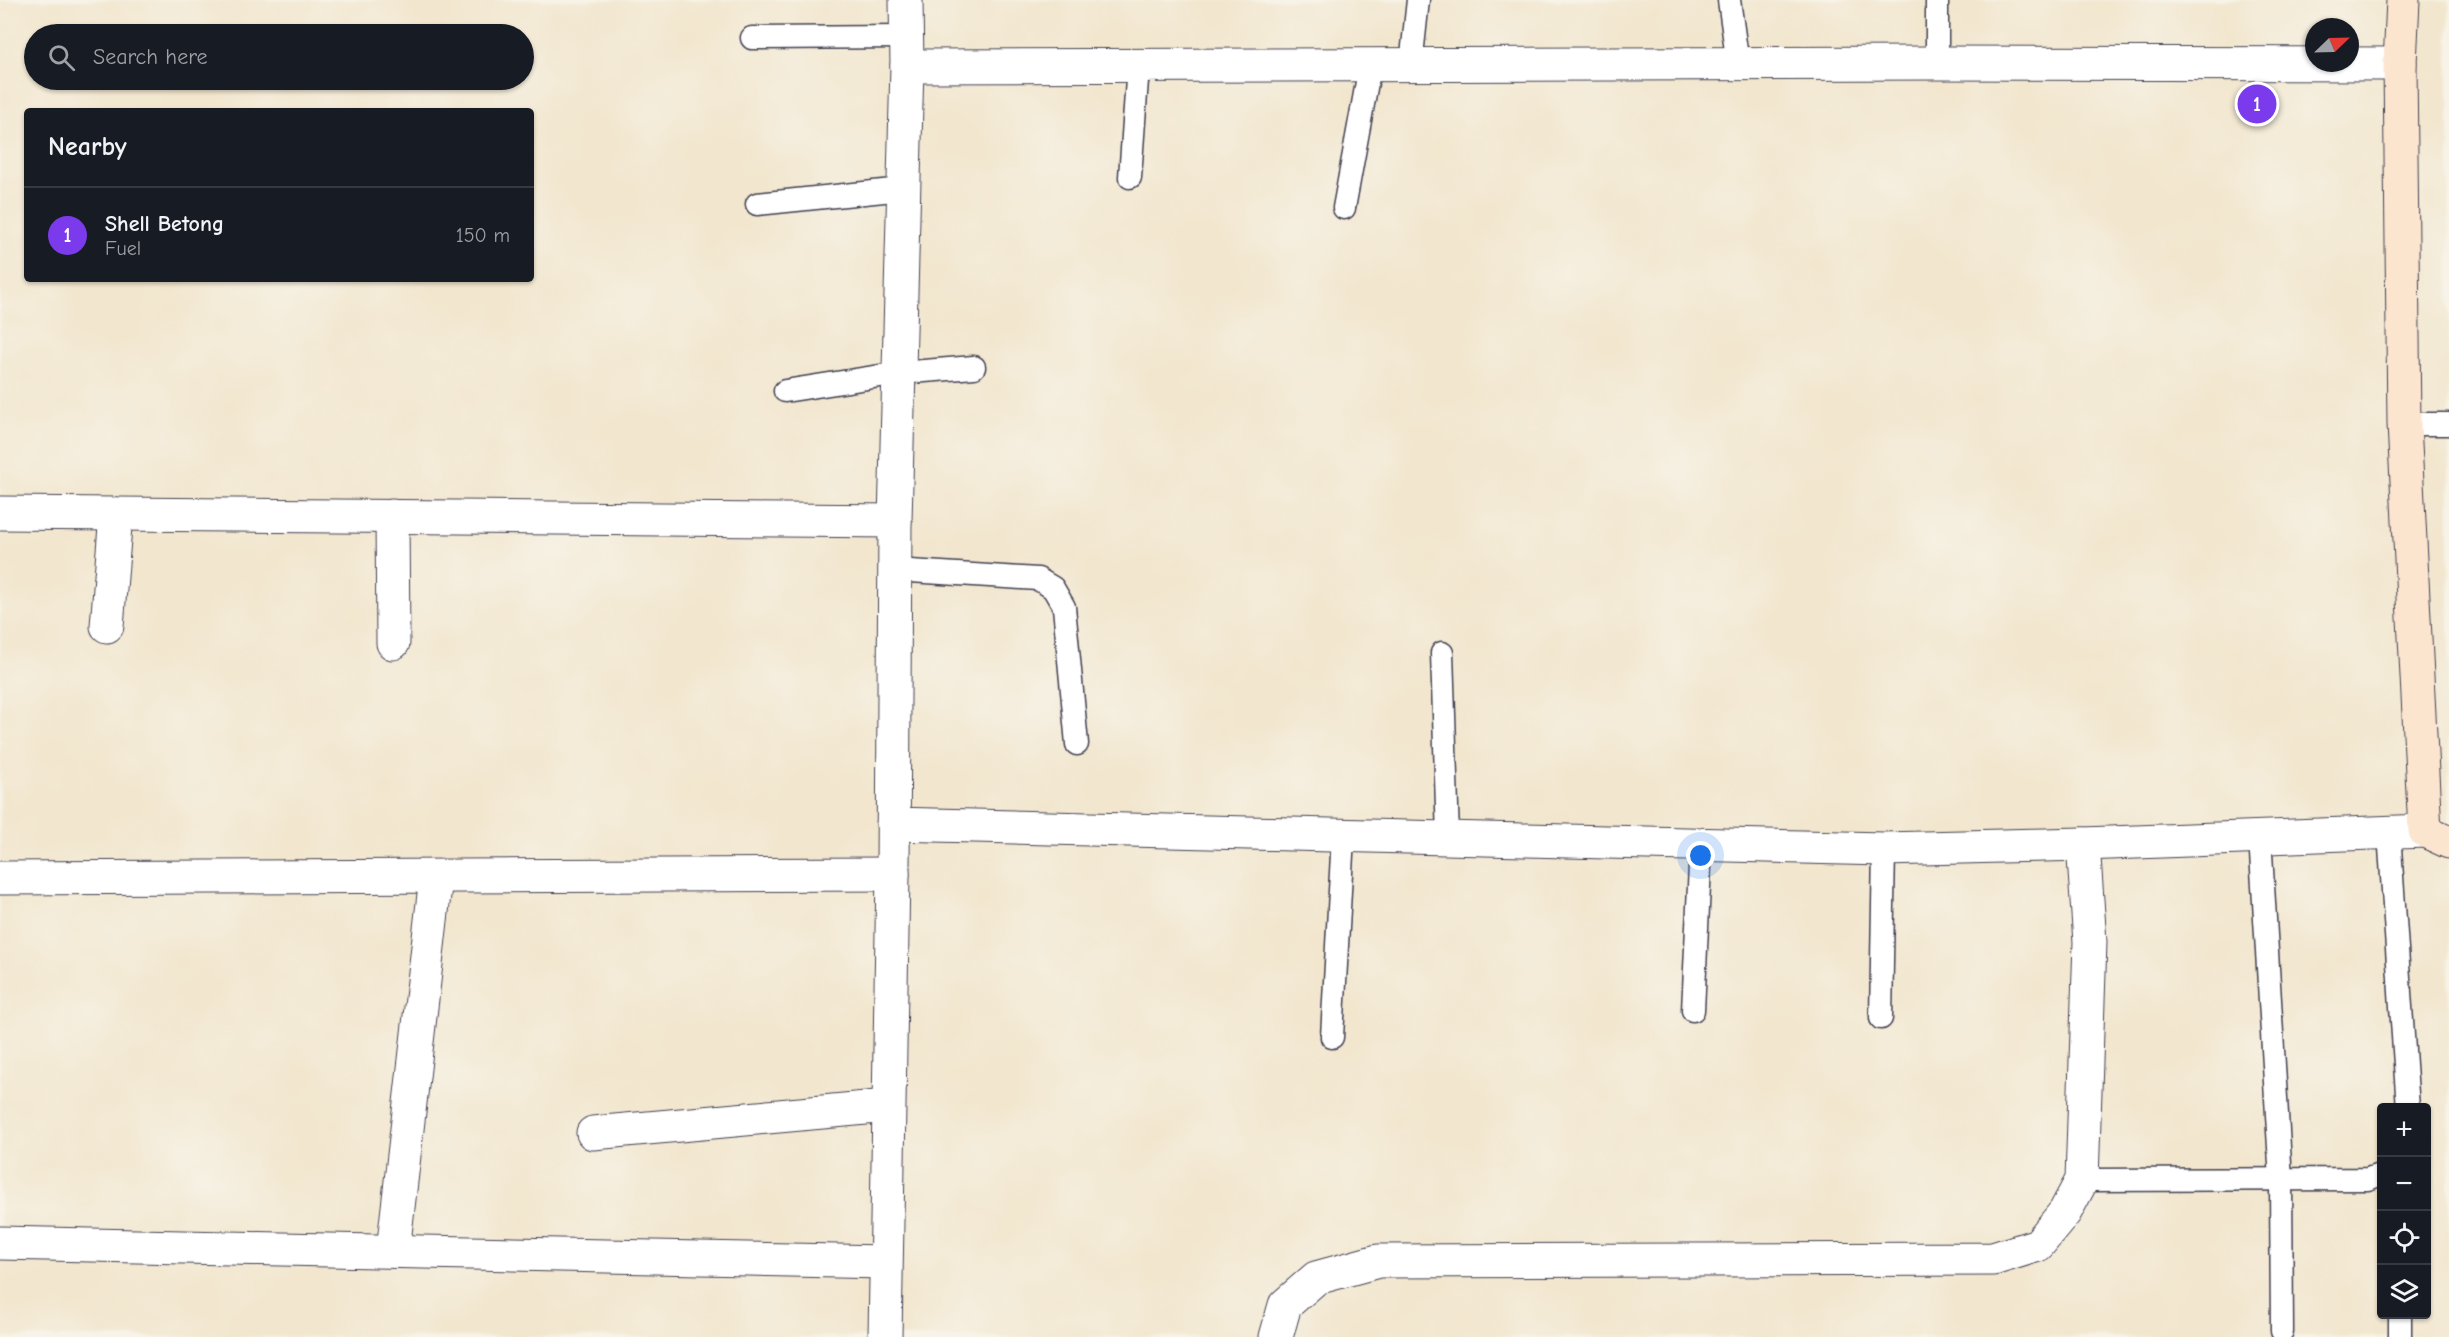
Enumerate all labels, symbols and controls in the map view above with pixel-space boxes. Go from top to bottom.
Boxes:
north arrow [2305,18,2359,72]
search box [24,24,534,90]
icon: search [45,41,78,74]
text: Search here [93,44,208,70]
pin: 1 [2238,82,2276,126]
text: Nearby [48,132,127,162]
text: Shell Betong [105,211,224,237]
text: 1 [64,224,71,247]
text: 150 m [456,224,510,247]
text: Fuel [105,237,141,260]
your location [1686,841,1715,870]
map controls [2377,1103,2431,1319]
button: + [2377,1103,2431,1157]
button: − [2377,1157,2431,1211]
button: locate [2377,1211,2431,1265]
button: layers [2377,1265,2431,1319]

